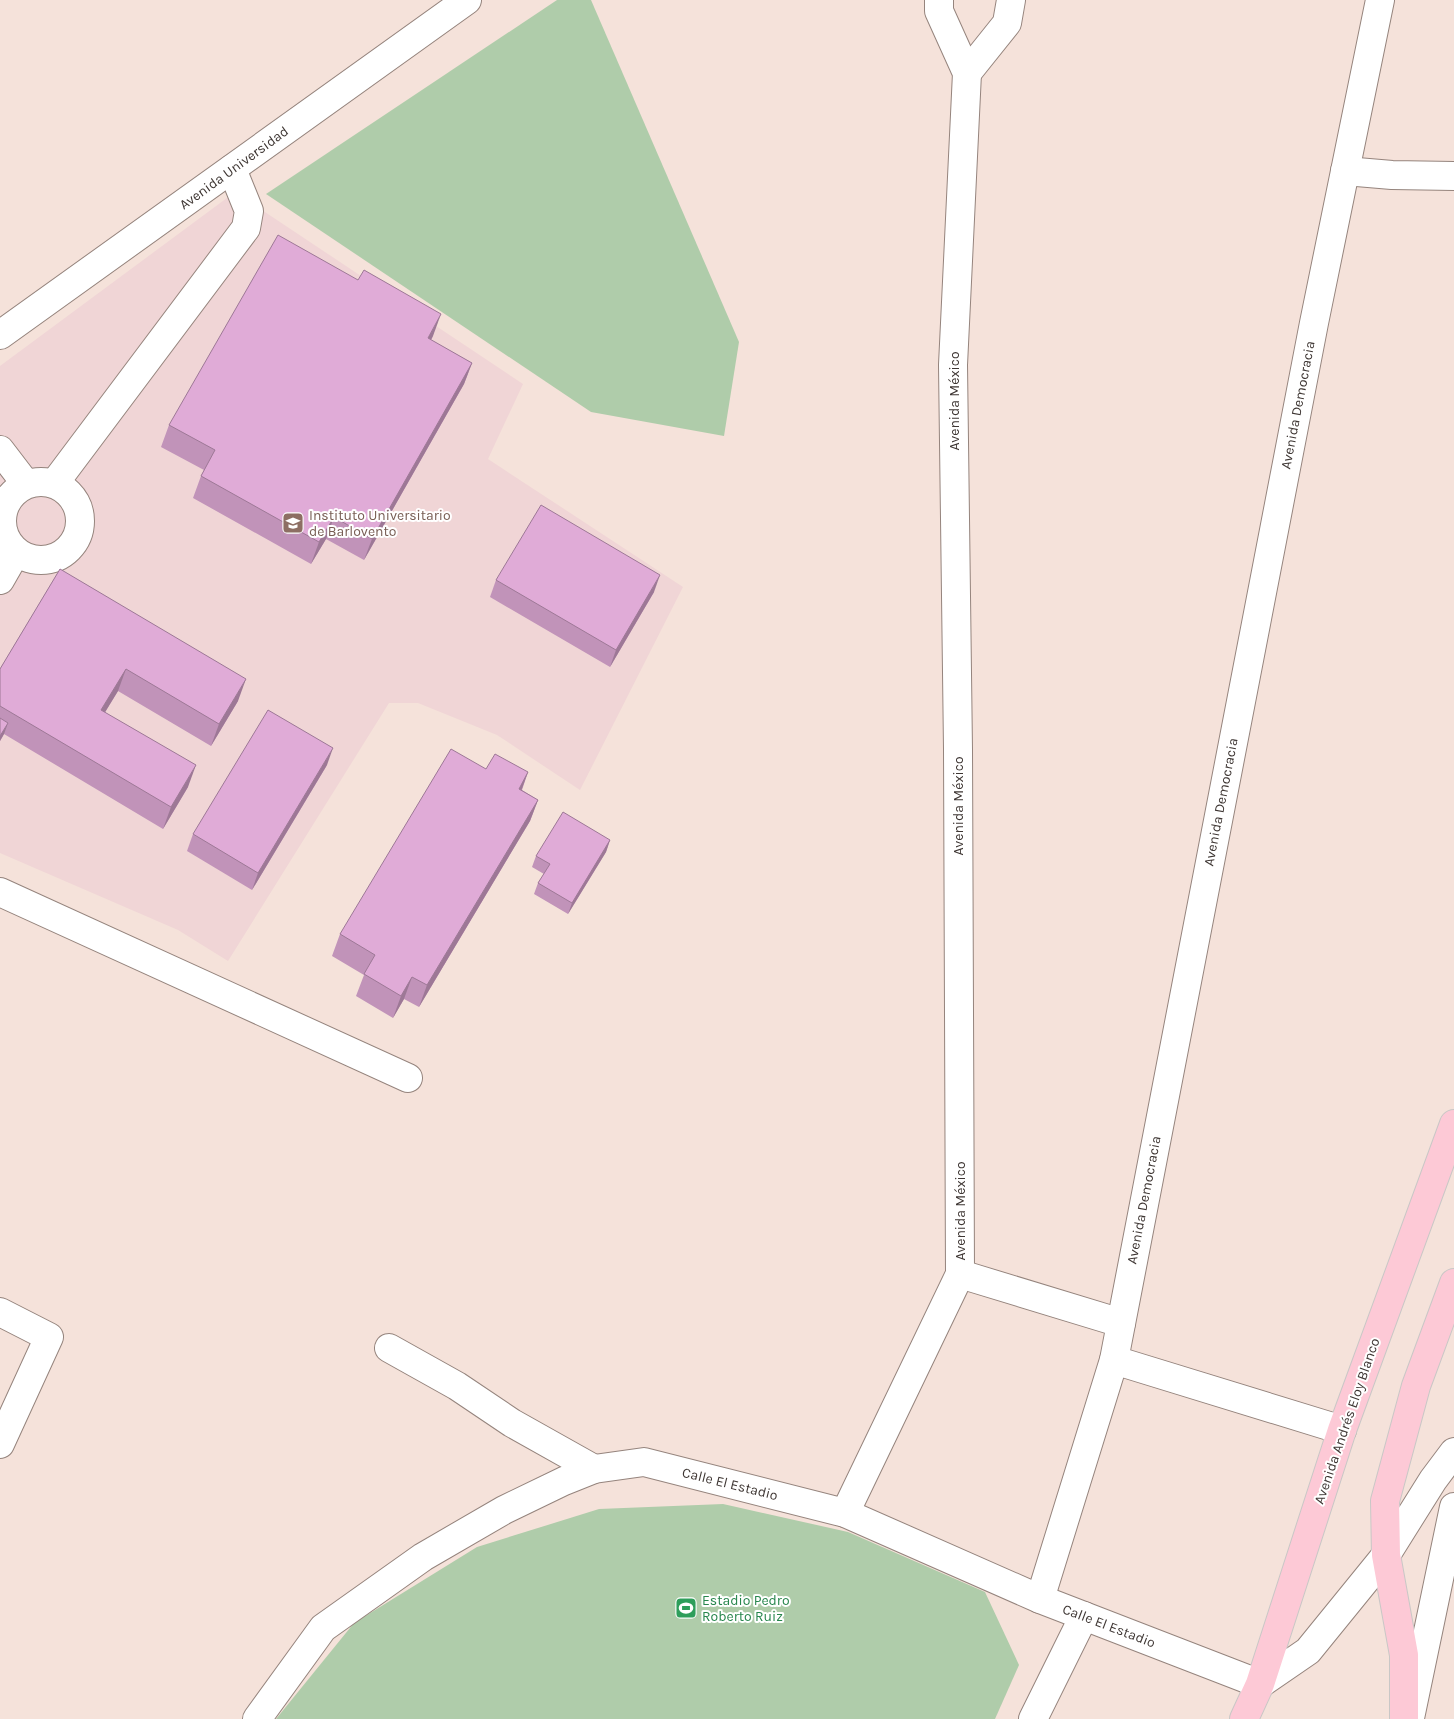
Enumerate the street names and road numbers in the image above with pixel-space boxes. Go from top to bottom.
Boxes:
street label: Avenida Universidad [176,123,292,213]
street label: Avenida Democracia [1277,339,1319,471]
street label: Avenida México [946,351,963,451]
street label: Avenida Democracia [1200,736,1242,868]
street label: Avenida México [950,756,967,856]
street label: Avenida Democracia [1123,1134,1165,1266]
street label: Avenida México [952,1161,969,1261]
street label: Avenida Andrés Eloy Blanco [1311,1336,1383,1506]
street label: Calle El Estadio [680,1464,780,1504]
street label: Calle El Estadio [1060,1600,1158,1652]

